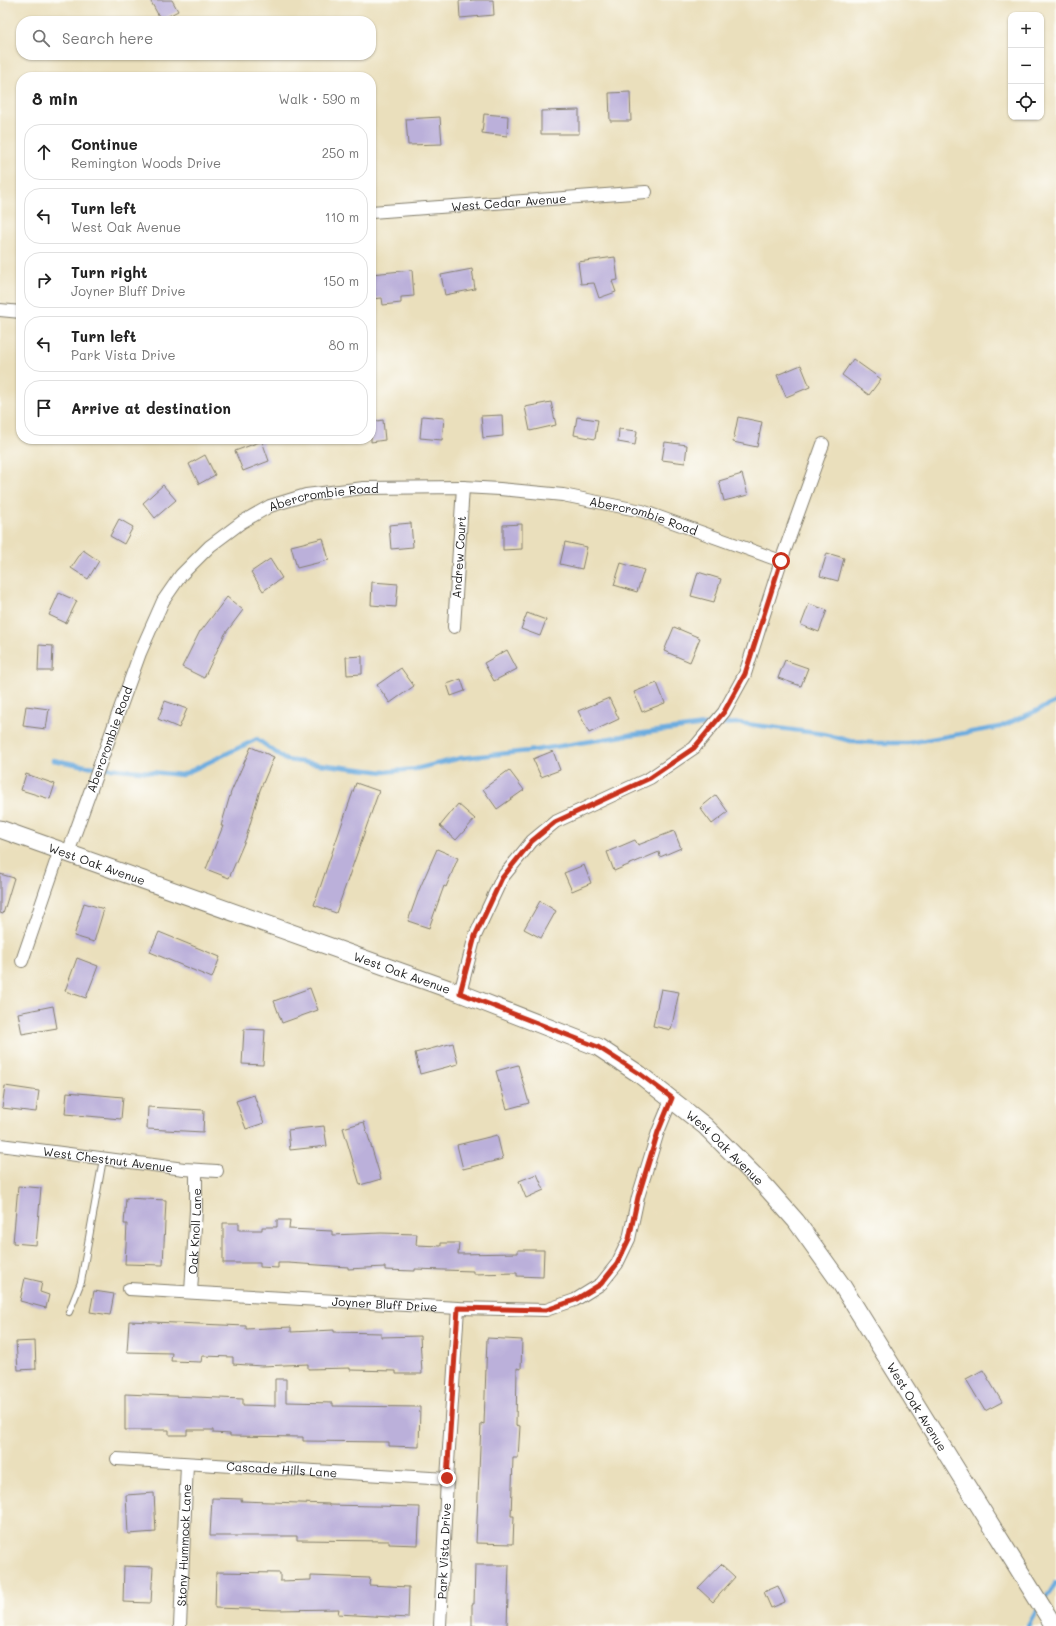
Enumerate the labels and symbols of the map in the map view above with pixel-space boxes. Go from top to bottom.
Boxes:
street label: West Cedar Avenue [450,190,567,214]
street label: Abercrombie Road [267,480,379,514]
street label: Abercrombie Road [588,493,700,538]
street label: Andrew Court [448,515,469,599]
route start [772,552,790,570]
street label: Abercrombie Road [83,683,136,794]
street label: West Oak Avenue [46,839,148,888]
street label: West Oak Avenue [352,948,453,997]
street label: West Oak Avenue [683,1106,767,1188]
street label: West Chestnut Avenue [42,1143,174,1175]
street label: Oak Knoll Lane [184,1188,204,1275]
street label: Joyner Bluff Drive [331,1293,438,1315]
street label: West Oak Avenue [884,1359,951,1454]
street label: Cascade Hills Lane [226,1458,338,1480]
route end [438,1469,456,1487]
street label: Stony Hummock Lane [173,1484,194,1607]
street label: Park Vista Drive [433,1502,454,1600]

